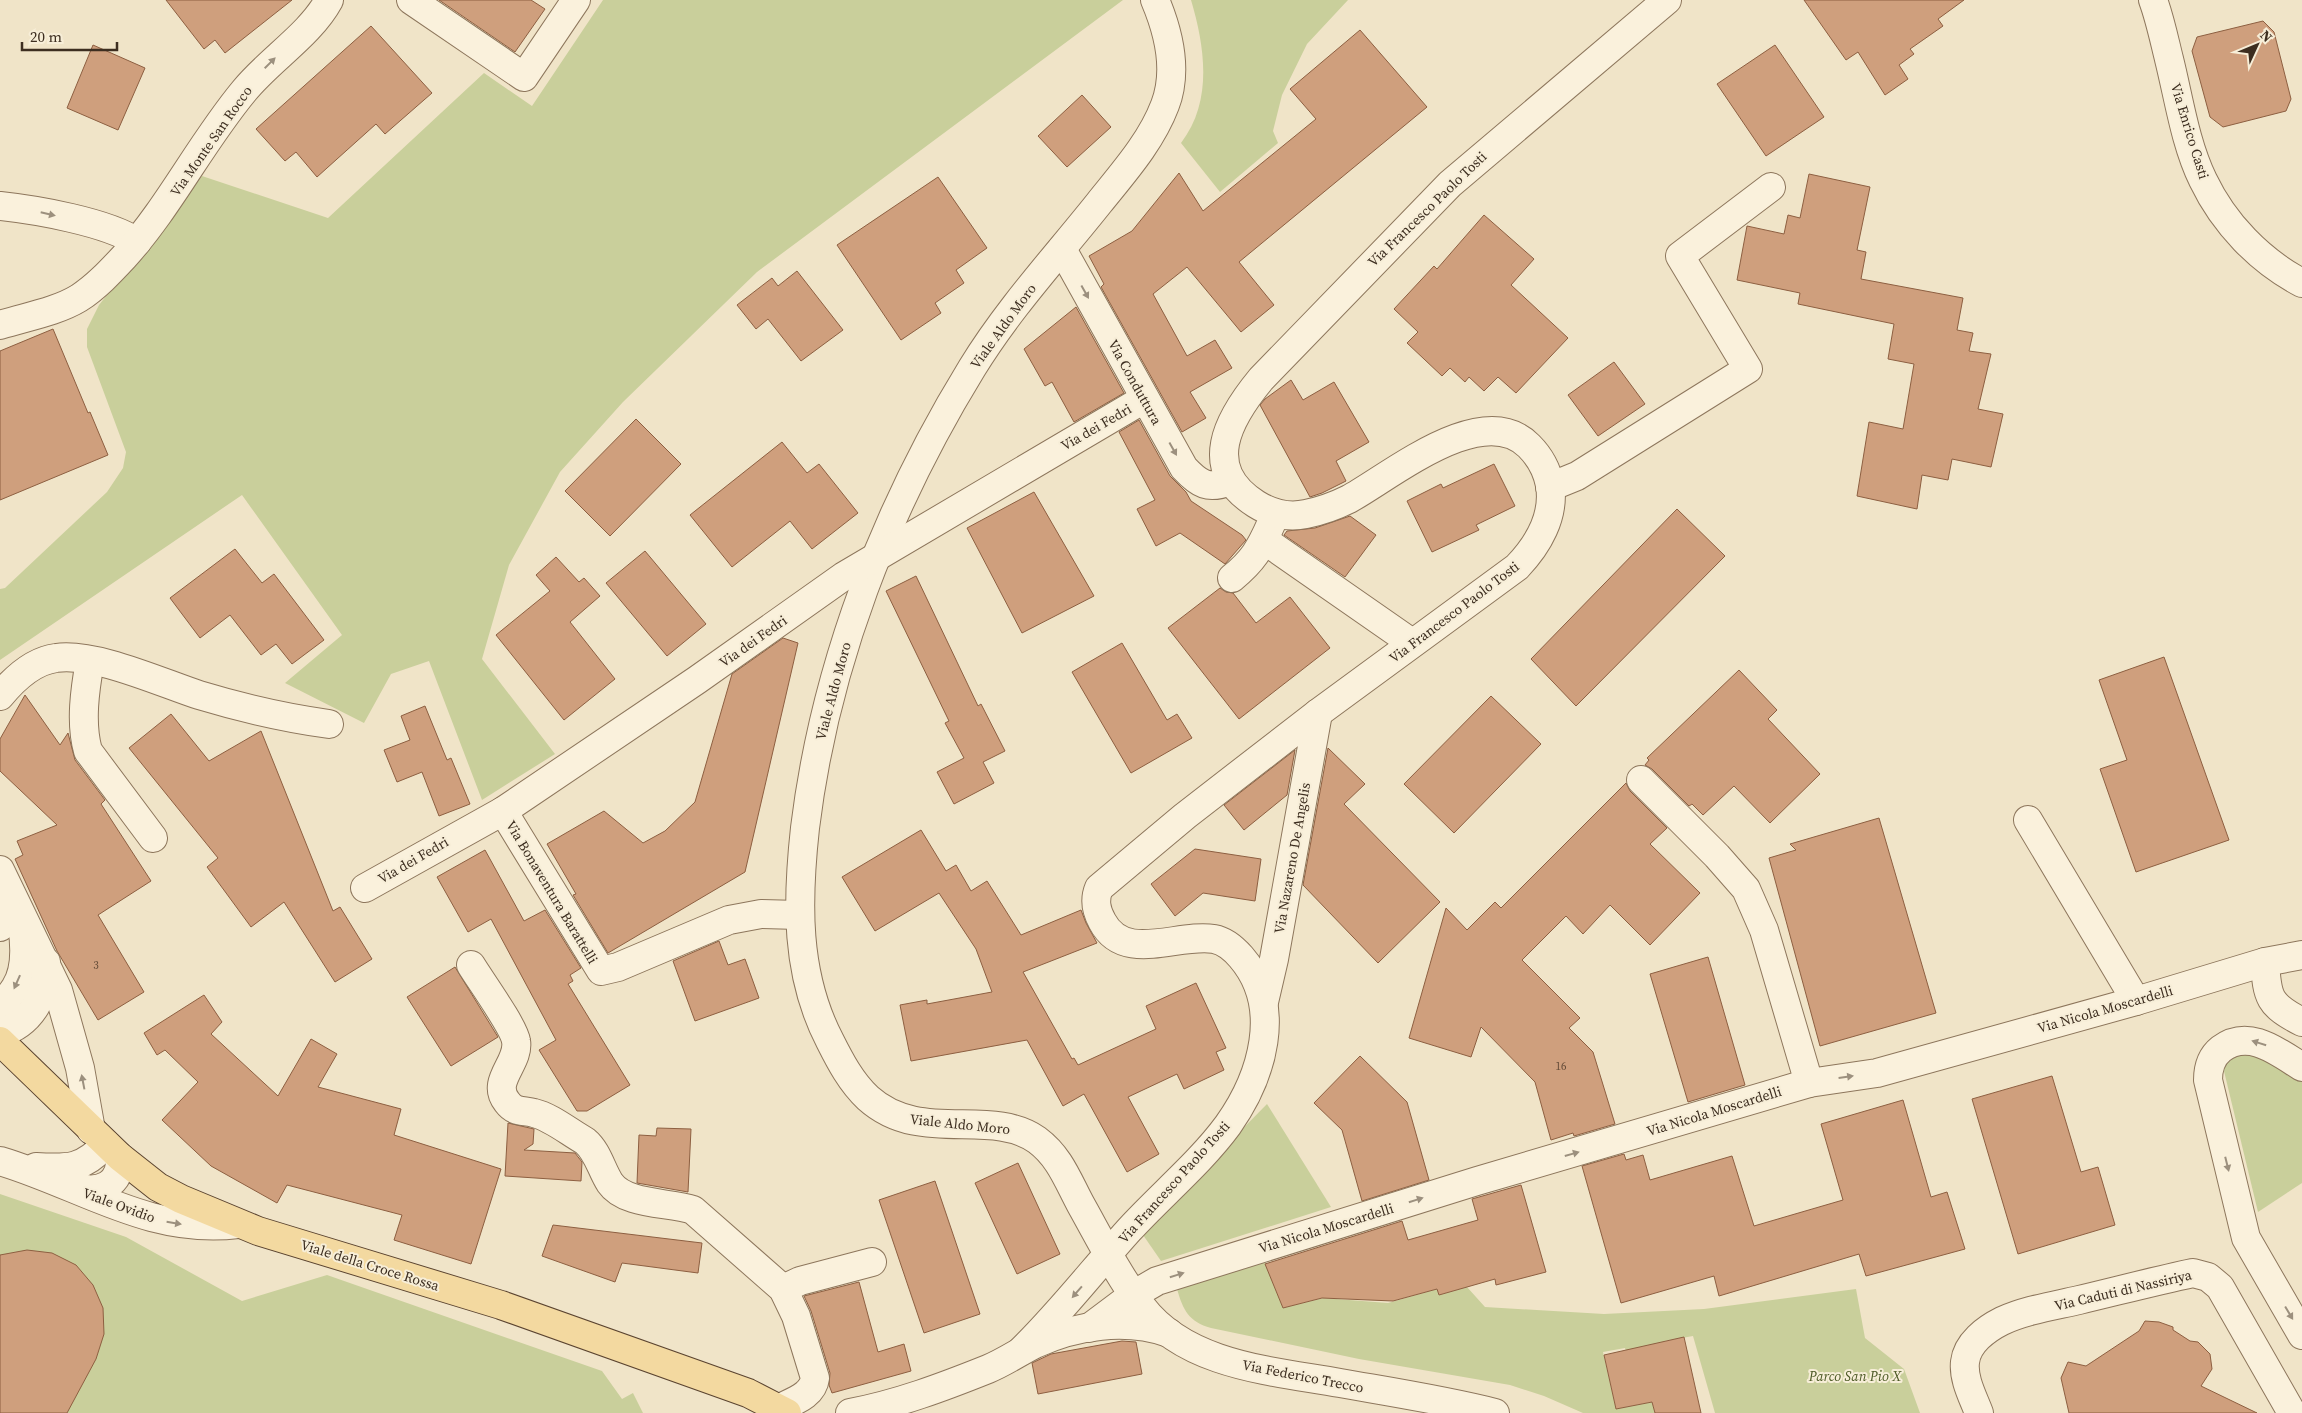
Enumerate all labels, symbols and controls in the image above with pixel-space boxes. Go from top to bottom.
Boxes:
scale bar [22,20,118,52]
north arrow [2232,20,2282,70]
text: N [2256,25,2277,47]
text: 20 m [30,26,62,47]
one-way arrow [264,57,276,69]
street label: Via Monte San Rocco [165,81,257,200]
street label: Via Enrico Casti [2166,81,2214,181]
street label: Via Francesco Paolo Tosti [1363,147,1491,271]
one-way arrow [41,210,56,218]
street label: Viale Aldo Moro [965,279,1041,373]
one-way arrow [1081,285,1090,299]
street label: Via Conduttura [1103,336,1167,429]
street label: Via dei Fedri [1057,399,1135,455]
one-way arrow [1169,442,1177,457]
street label: Via Francesco Paolo Tosti [1385,556,1523,668]
street label: Via dei Fedri [715,610,791,672]
street label: Viale Aldo Moro [810,639,856,742]
street label: Via Nazareno De Angelis [1269,781,1315,935]
street label: Via Bonaventura Barattelli [501,817,603,967]
street label: Via dei Fedri [374,832,452,888]
house number: 3 [93,958,99,973]
one-way arrow [13,975,21,989]
street label: Via Nicola Moscardelli [2035,980,2175,1038]
one-way arrow [2252,1039,2267,1047]
house number: 16 [1556,1059,1567,1074]
one-way arrow [1838,1073,1854,1081]
one-way arrow [79,1074,87,1089]
street label: Via Nicola Moscardelli [1644,1081,1784,1141]
street label: Viale Aldo Moro [909,1109,1011,1139]
street label: Via Francesco Paolo Tosti [1114,1117,1234,1247]
one-way arrow [1564,1150,1579,1158]
one-way arrow [2223,1157,2231,1172]
street label: Viale Ovidio [80,1183,158,1227]
one-way arrow [1409,1196,1424,1204]
street label: Via Nicola Moscardelli [1256,1198,1396,1258]
one-way arrow [166,1219,182,1227]
street label: Viale della Croce Rossa [298,1234,443,1296]
street label: Via Caduti di Nassiriya [2052,1264,2194,1316]
one-way arrow [1170,1270,1185,1278]
one-way arrow [1072,1286,1083,1298]
one-way arrow [2284,1307,2293,1320]
street label: Via Federico Trecco [1241,1354,1366,1398]
park label: Parco San Pio X [1808,1366,1902,1386]

